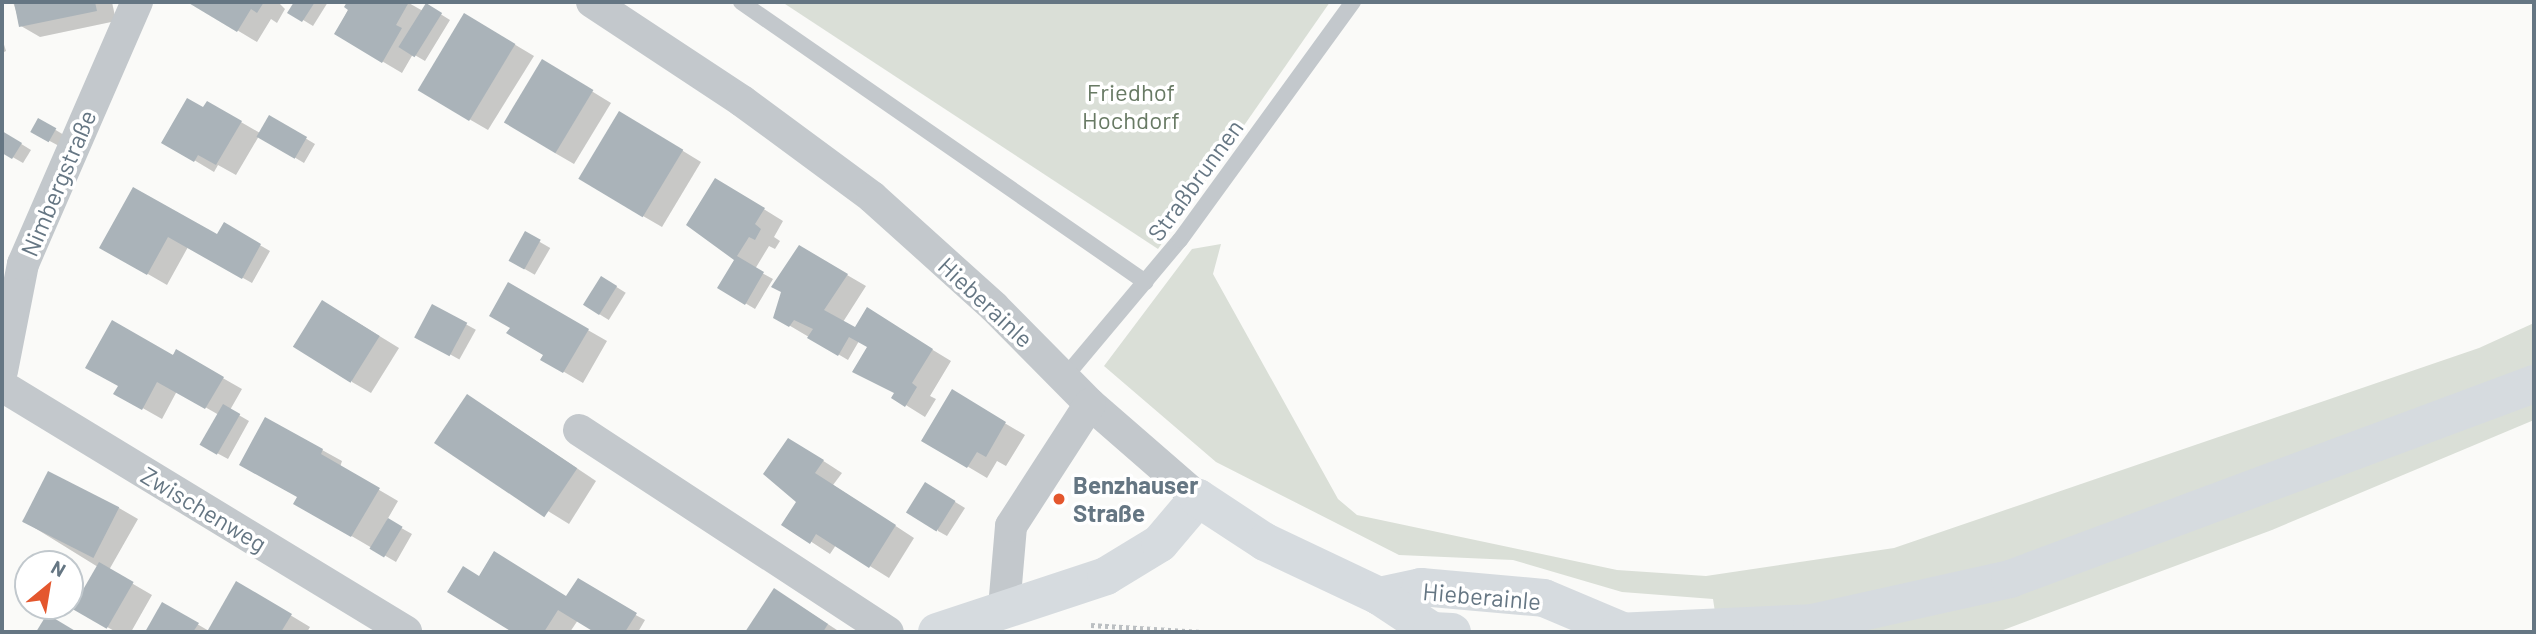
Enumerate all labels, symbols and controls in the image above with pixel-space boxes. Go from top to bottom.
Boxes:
park label: Friedhof Hochdorf [1082,78,1180,134]
street label: Nimbergstraße [14,105,102,261]
street label: Straßbrunnen [1141,114,1249,246]
street label: Hieberainle [933,251,1039,353]
street label: Zwischenweg [136,460,272,558]
place label: Benzhauser Straße [1073,471,1198,527]
marker: Benzhauser Straße [1051,491,1067,507]
north arrow [14,550,84,620]
text: N [48,555,70,581]
street label: Hieberainle [1422,576,1542,616]

